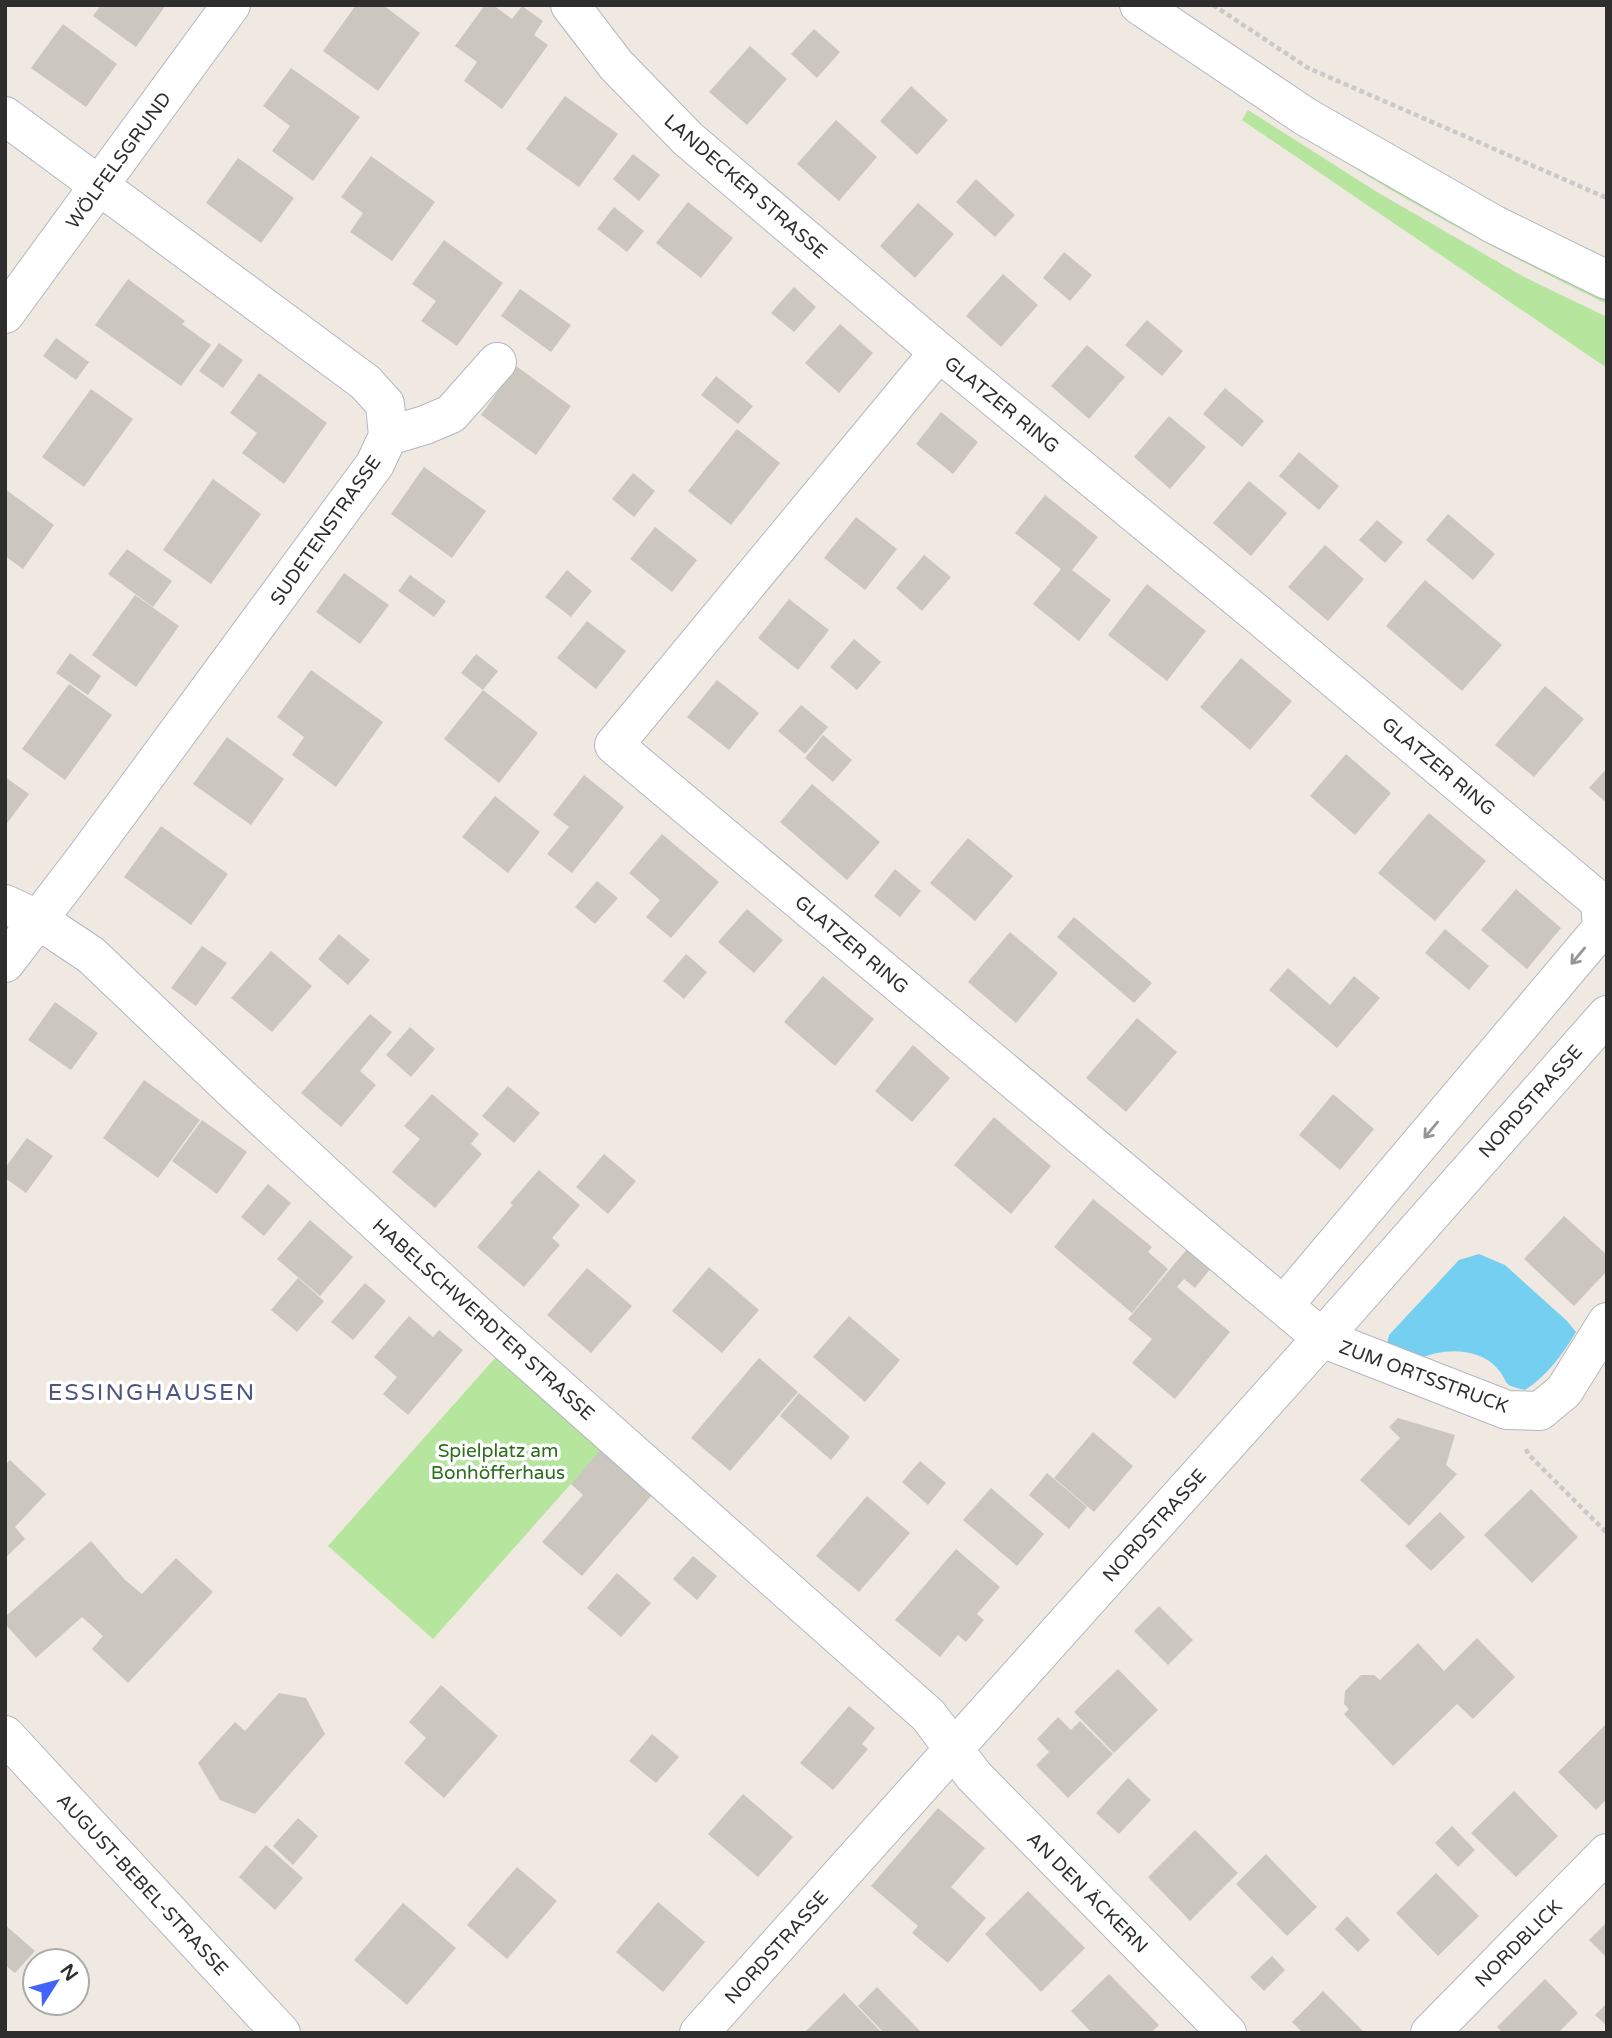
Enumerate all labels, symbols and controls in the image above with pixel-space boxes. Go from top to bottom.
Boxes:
street label: WÖLFELSGRUND [62,88,176,233]
street label: LANDECKER STRASSE [659,110,831,263]
street label: GLATZER RING [940,352,1063,458]
street label: SUDETENSTRASSE [266,452,386,609]
street label: GLATZER RING [1377,713,1499,820]
street label: GLATZER RING [790,891,912,998]
one-way arrow [1570,947,1586,965]
street label: NORDSTRASSE [1474,1041,1587,1163]
one-way arrow [1423,1121,1439,1139]
street label: HABELSCHWERDTER STRASSE [368,1214,599,1425]
street label: ZUM ORTSSTRUCK [1336,1336,1512,1418]
district label: ESSINGHAUSEN [48,1379,256,1407]
park label: Spielplatz am Bonhöfferhaus [431,1440,565,1484]
street label: NORDSTRASSE [1098,1465,1211,1587]
street label: AUGUST-BEBEL-STRASSE [52,1789,232,1980]
street label: AN DEN ÄCKERN [1022,1828,1152,1958]
street label: NORDSTRASSE [720,1887,833,2009]
street label: NORDBLICK [1471,1895,1567,1992]
north arrow [21,1947,91,2017]
text: N [56,1960,82,1985]

